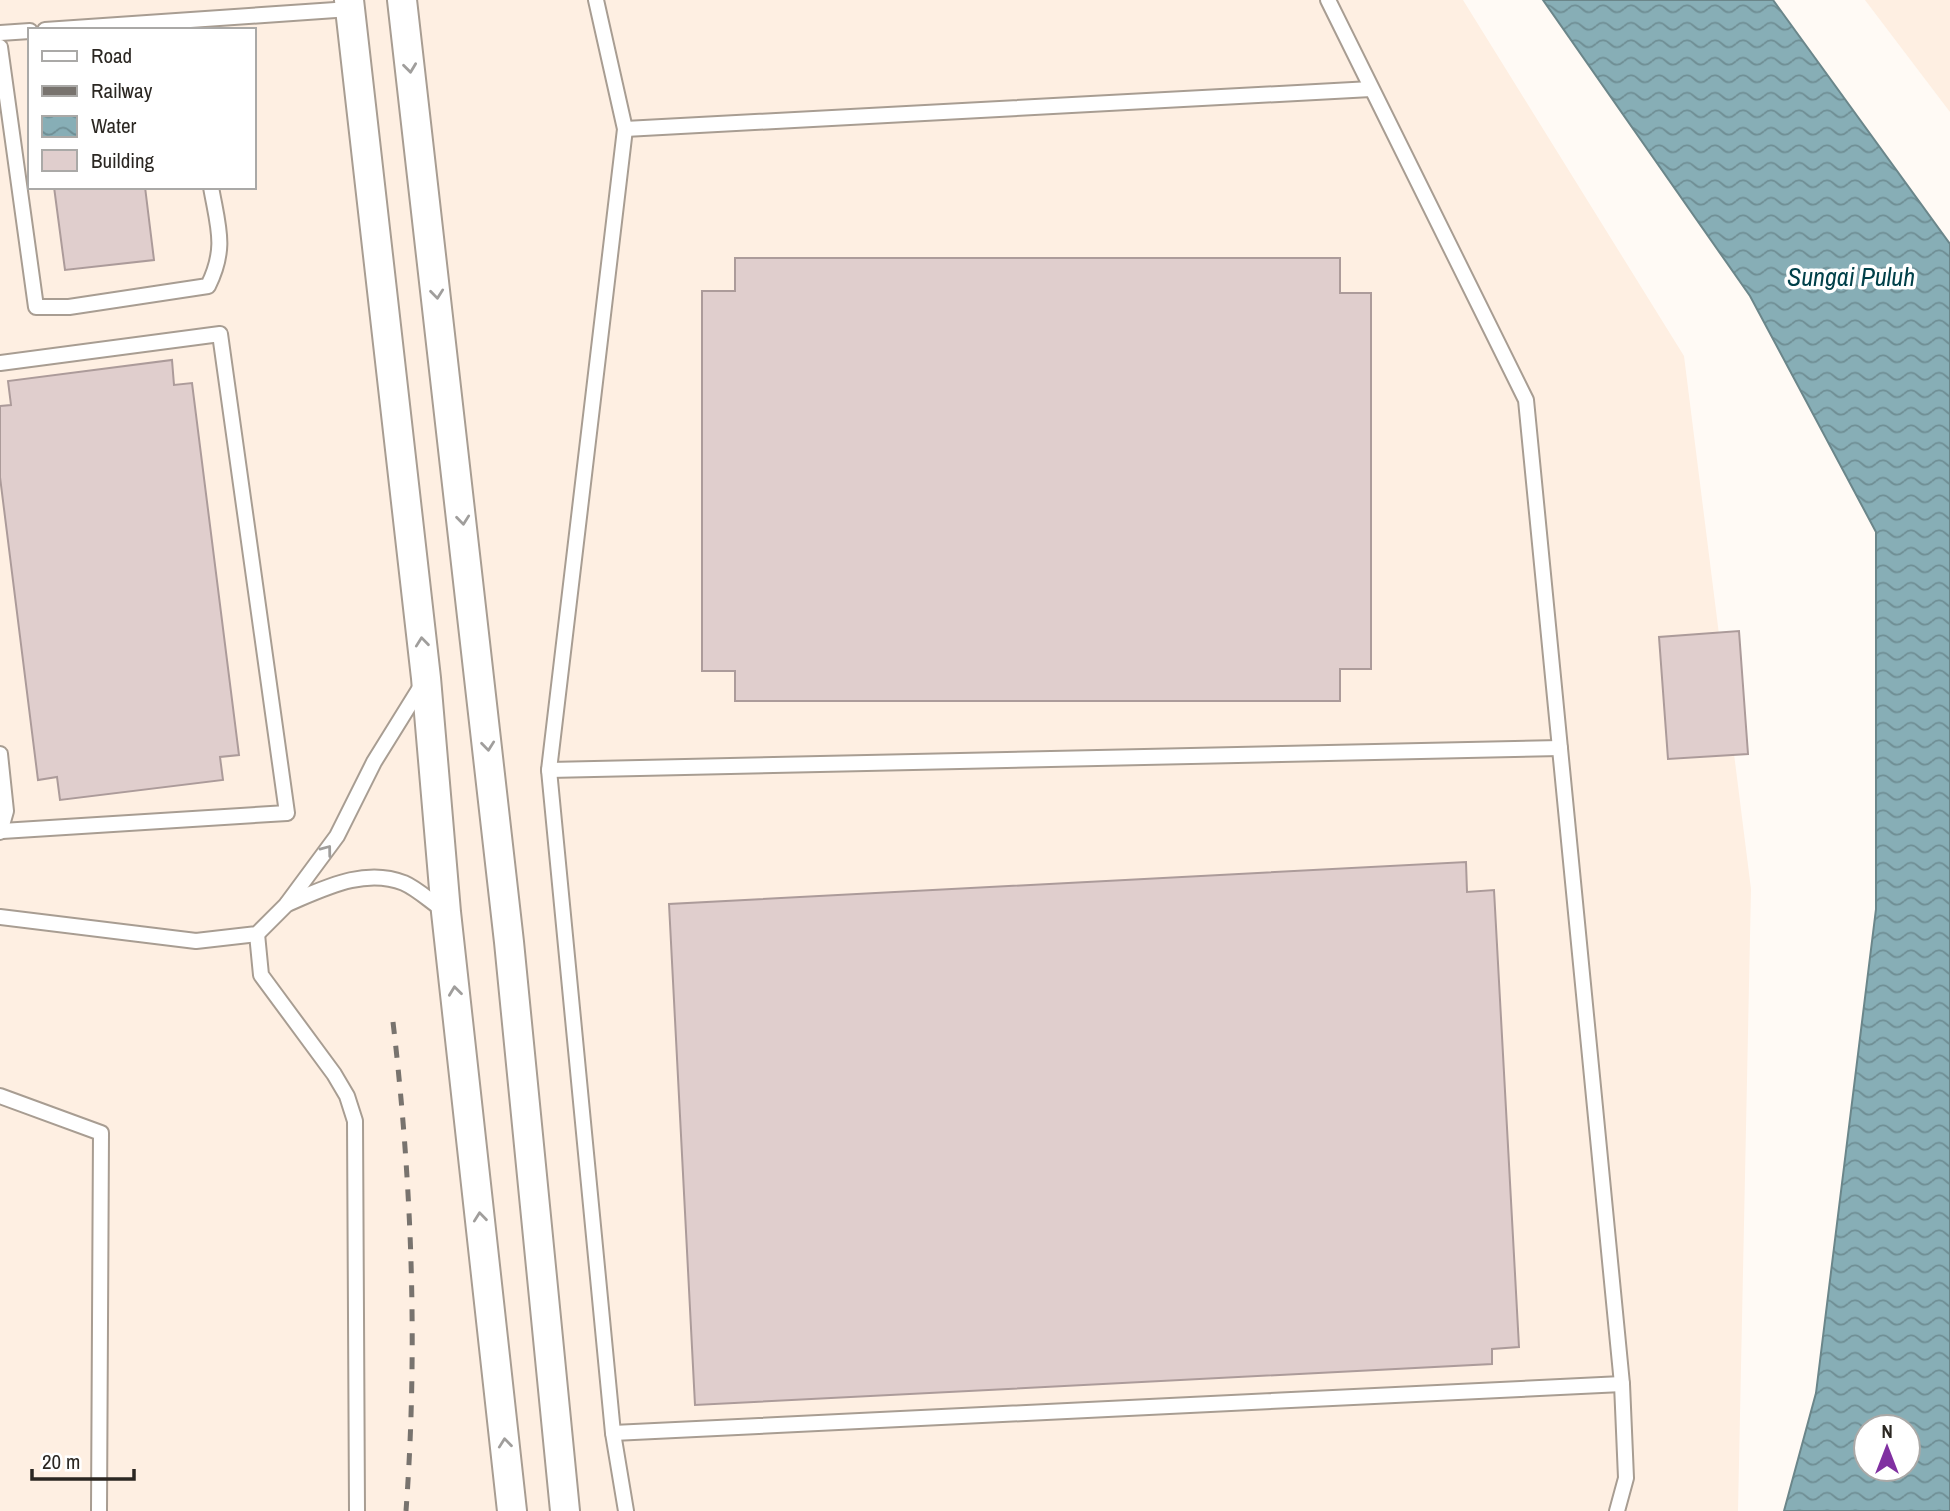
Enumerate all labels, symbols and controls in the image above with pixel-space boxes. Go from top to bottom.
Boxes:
legend [28,28,256,189]
text: Road [91,41,132,70]
one-way arrow [403,62,418,74]
text: Railway [91,76,153,105]
text: Water [91,111,137,140]
text: Building [91,146,155,175]
water label: Sungai Puluh [1787,259,1915,294]
one-way arrow [429,288,444,299]
one-way arrow [455,514,470,526]
one-way arrow [414,637,429,648]
one-way arrow [480,740,495,752]
one-way arrow [318,845,331,858]
one-way arrow [448,985,463,997]
one-way arrow [473,1211,488,1222]
north arrow [1852,1413,1922,1483]
text: N [1881,1418,1893,1444]
one-way arrow [497,1437,512,1449]
scale bar [32,1438,133,1482]
text: 20 m [42,1447,80,1476]

